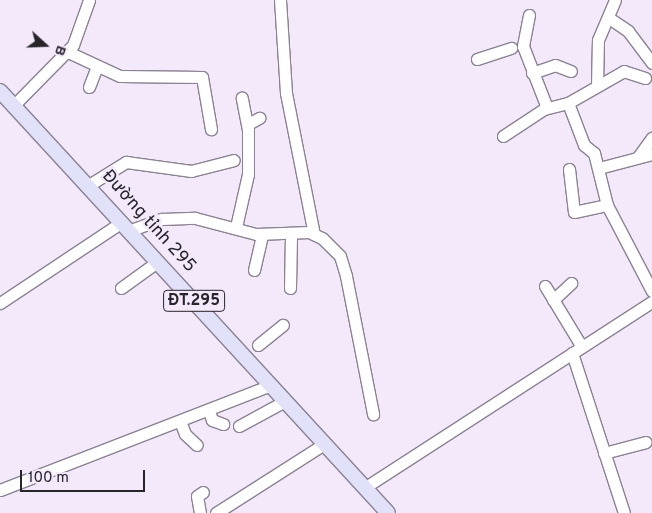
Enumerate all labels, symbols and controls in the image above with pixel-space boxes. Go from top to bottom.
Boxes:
north arrow [20,20,70,70]
text: B [50,43,69,58]
street label: Đường tỉnh 295 [96,166,200,278]
road number: ĐT.295 [163,288,225,314]
scale bar [22,460,148,492]
text: 100 m [28,469,69,488]

